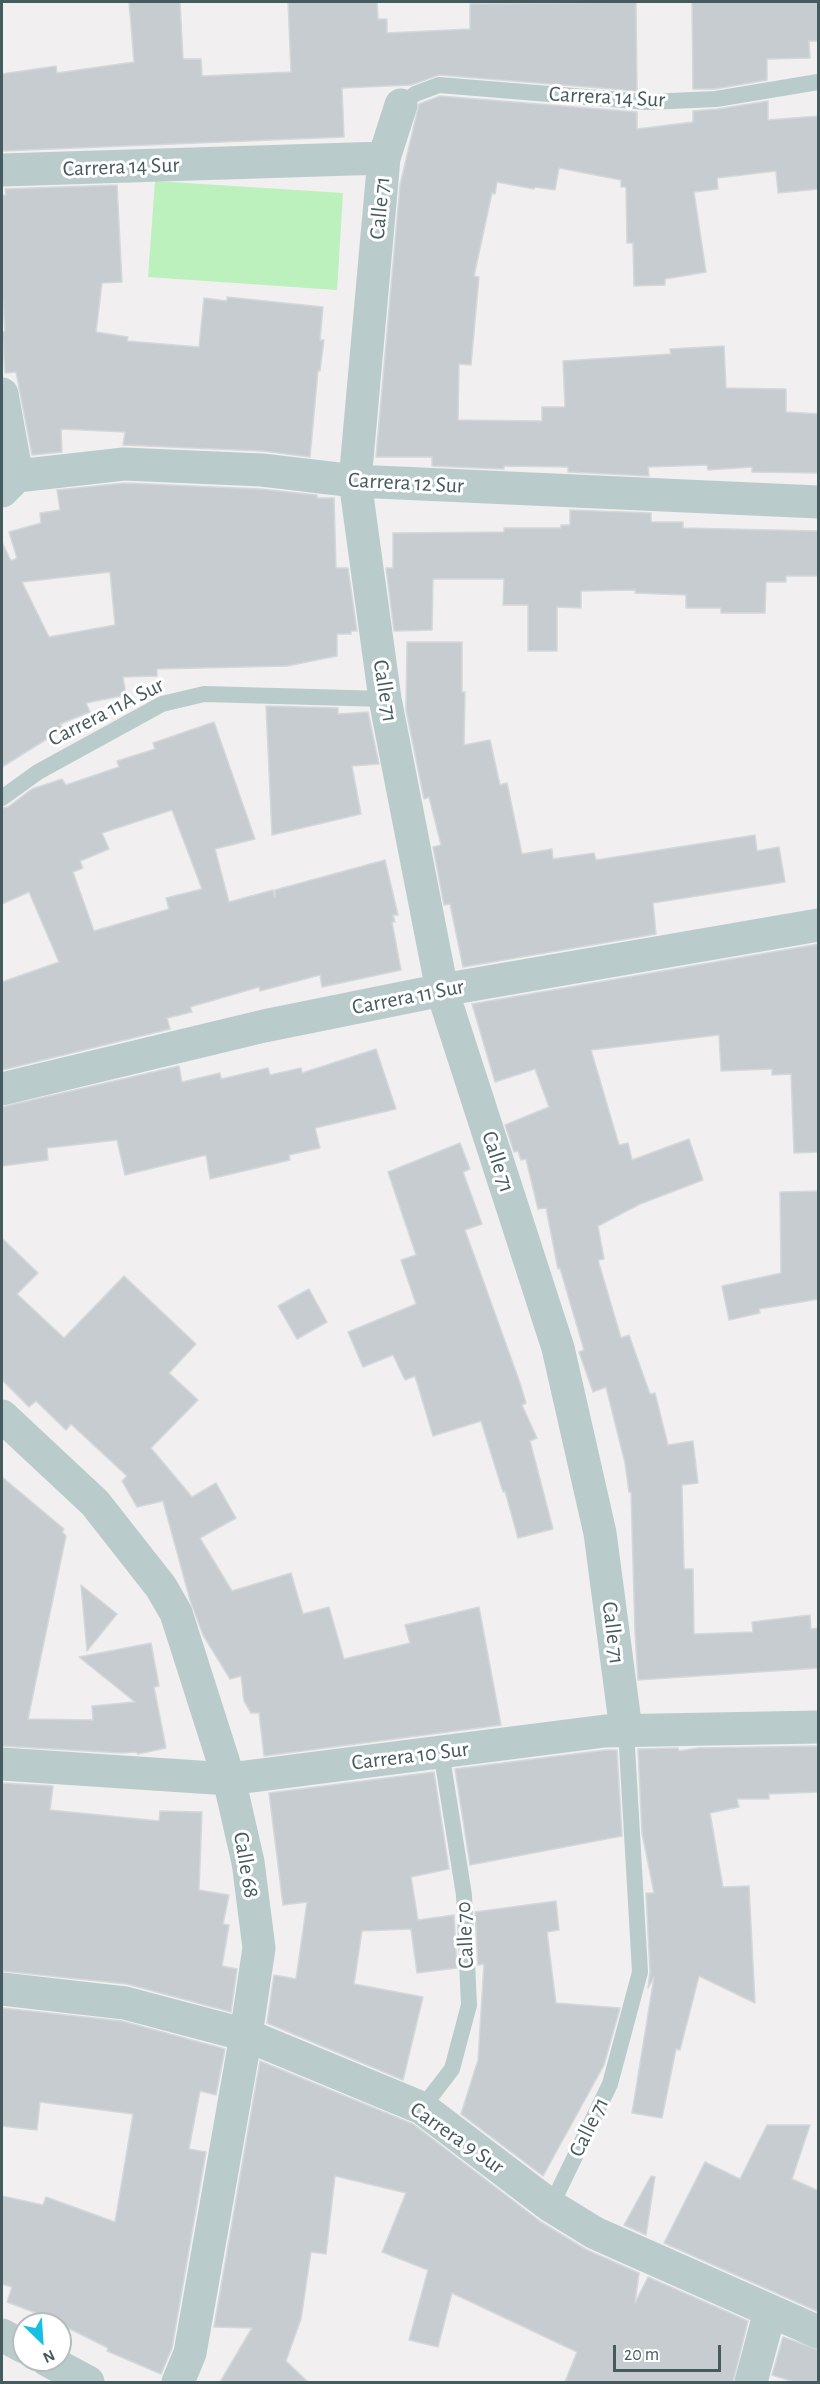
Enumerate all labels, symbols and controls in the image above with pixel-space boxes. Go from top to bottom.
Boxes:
street label: Carrera 14 Sur [548,81,666,113]
street label: Carrera 14 Sur [62,152,180,182]
street label: Calle 71 [364,175,396,241]
street label: Carrera 12 Sur [347,467,465,499]
street label: Calle 71 [367,658,403,724]
street label: Carrera 11A Sur [44,672,168,752]
street label: Carrera 11 Sur [350,973,466,1021]
street label: Calle 71 [476,1128,520,1196]
street label: Calle 71 [596,1600,630,1666]
street label: Carrera 10 Sur [350,1736,470,1776]
street label: Calle 68 [227,1830,265,1900]
street label: Calle 70 [450,1901,480,1969]
street label: Calle 71 [563,2093,615,2161]
street label: Carrera 9 Sur [405,2096,509,2180]
north arrow [12,2312,72,2372]
scale bar [616,2333,724,2371]
text: 20 m [624,2346,659,2364]
text: N [40,2347,57,2366]

